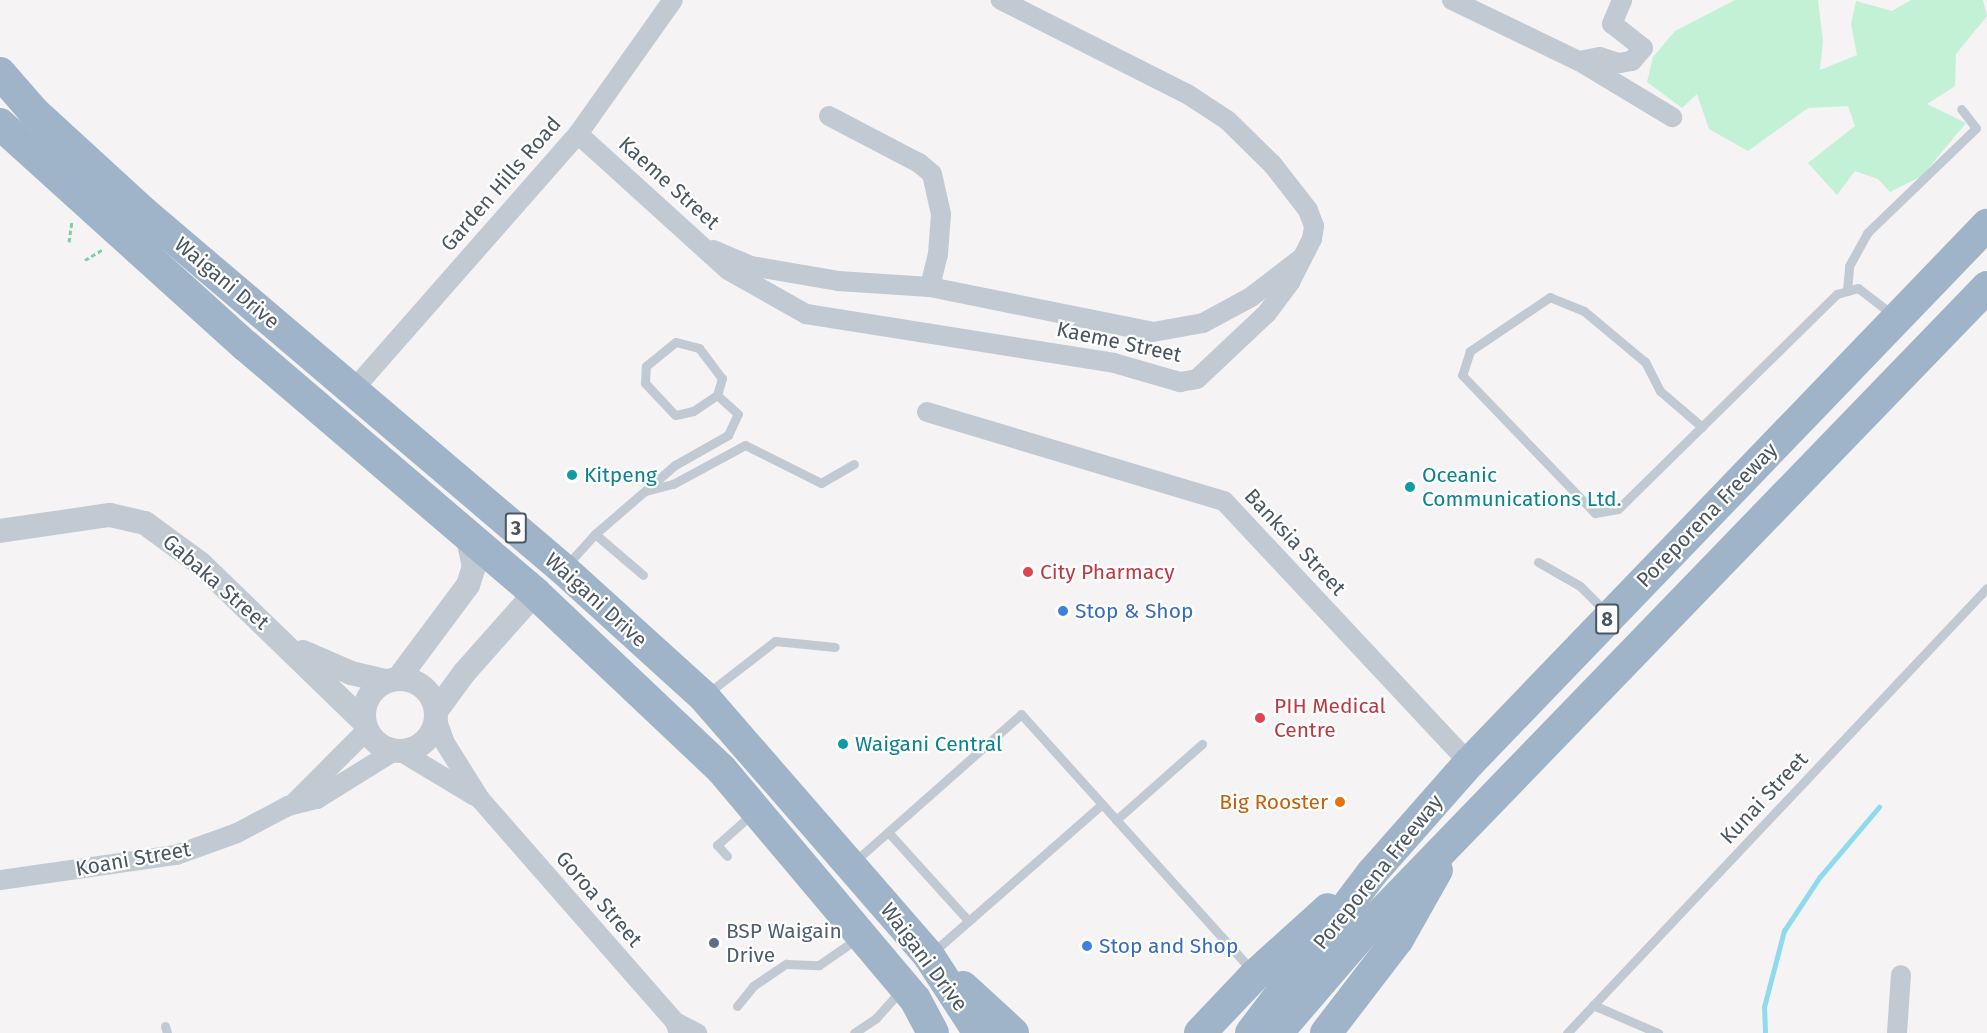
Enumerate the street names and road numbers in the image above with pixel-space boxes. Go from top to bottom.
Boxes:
street label: Garden Hills Road [436,111,566,257]
street label: Kaeme Street [613,131,725,235]
street label: Waigani Drive [169,232,285,334]
street label: Kaeme Street [1054,316,1184,368]
street label: Poreporena Freeway [1631,437,1783,593]
street label: Banksia Street [1239,483,1351,601]
road number: 3 [504,511,528,545]
street label: Gabaka Street [158,529,274,635]
street label: Waigani Drive [540,547,652,653]
road number: 8 [1595,602,1619,636]
street label: Kunai Street [1715,747,1813,849]
street label: Poreporena Freeway [1308,790,1448,954]
street label: Koani Street [74,836,192,882]
street label: Goroa Street [550,846,648,952]
street label: Waigani Drive [875,898,973,1016]

